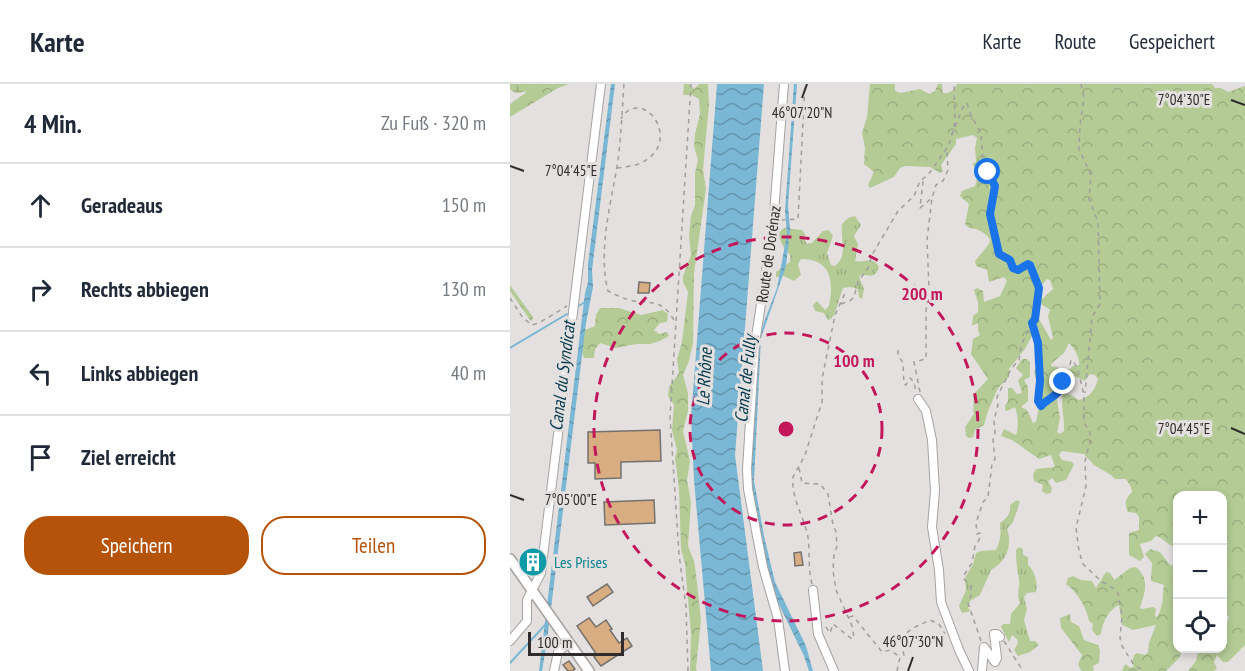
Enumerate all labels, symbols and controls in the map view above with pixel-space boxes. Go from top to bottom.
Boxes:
text: Karte [30,23,85,60]
text: Karte [983,28,1021,55]
text: Route [1054,28,1096,55]
text: Gespeichert [1129,28,1215,55]
text: 7°04'30"E [1158,90,1210,109]
text: 46°07'20"N [772,103,832,122]
text: 4 Min. [24,107,82,140]
text: Zu Fuß · 320 m [381,110,486,136]
route start [974,158,1000,184]
text: 7°04'45"E [545,161,597,180]
icon: ahead [24,189,57,222]
text: Geradeaus [81,191,163,219]
text: 150 m [442,192,486,218]
street label: Route de Dorénaz [751,204,785,304]
icon: right [24,273,57,306]
text: Rechts abbiegen [81,275,209,303]
text: 130 m [442,276,486,302]
text: 200 m [901,282,943,305]
water label: Canal du Syndicat [544,318,580,432]
water label: Canal de Fully [729,332,761,424]
water label: Le Rhône [691,346,717,406]
text: 100 m [833,349,875,372]
icon: left [24,357,57,390]
text: Links abbiegen [81,359,198,387]
text: 40 m [451,360,486,386]
route end [1049,368,1075,394]
centre of rings [776,419,796,439]
text: 7°04'45"E [1158,419,1210,438]
icon: arrive [24,441,57,474]
text: Ziel erreicht [81,443,176,471]
text: 7°05'00"E [545,490,597,509]
map controls [1173,491,1227,653]
button: + [1173,491,1227,545]
button: Speichern [24,516,249,575]
button: Teilen [261,516,486,575]
button: − [1173,545,1227,599]
building icon: Les Prises [517,546,549,578]
place label: Les Prises [554,552,607,572]
button: locate [1173,599,1227,653]
scale bar [528,629,624,656]
text: 100 m [537,632,572,652]
text: 46°07'30"N [883,632,943,651]

